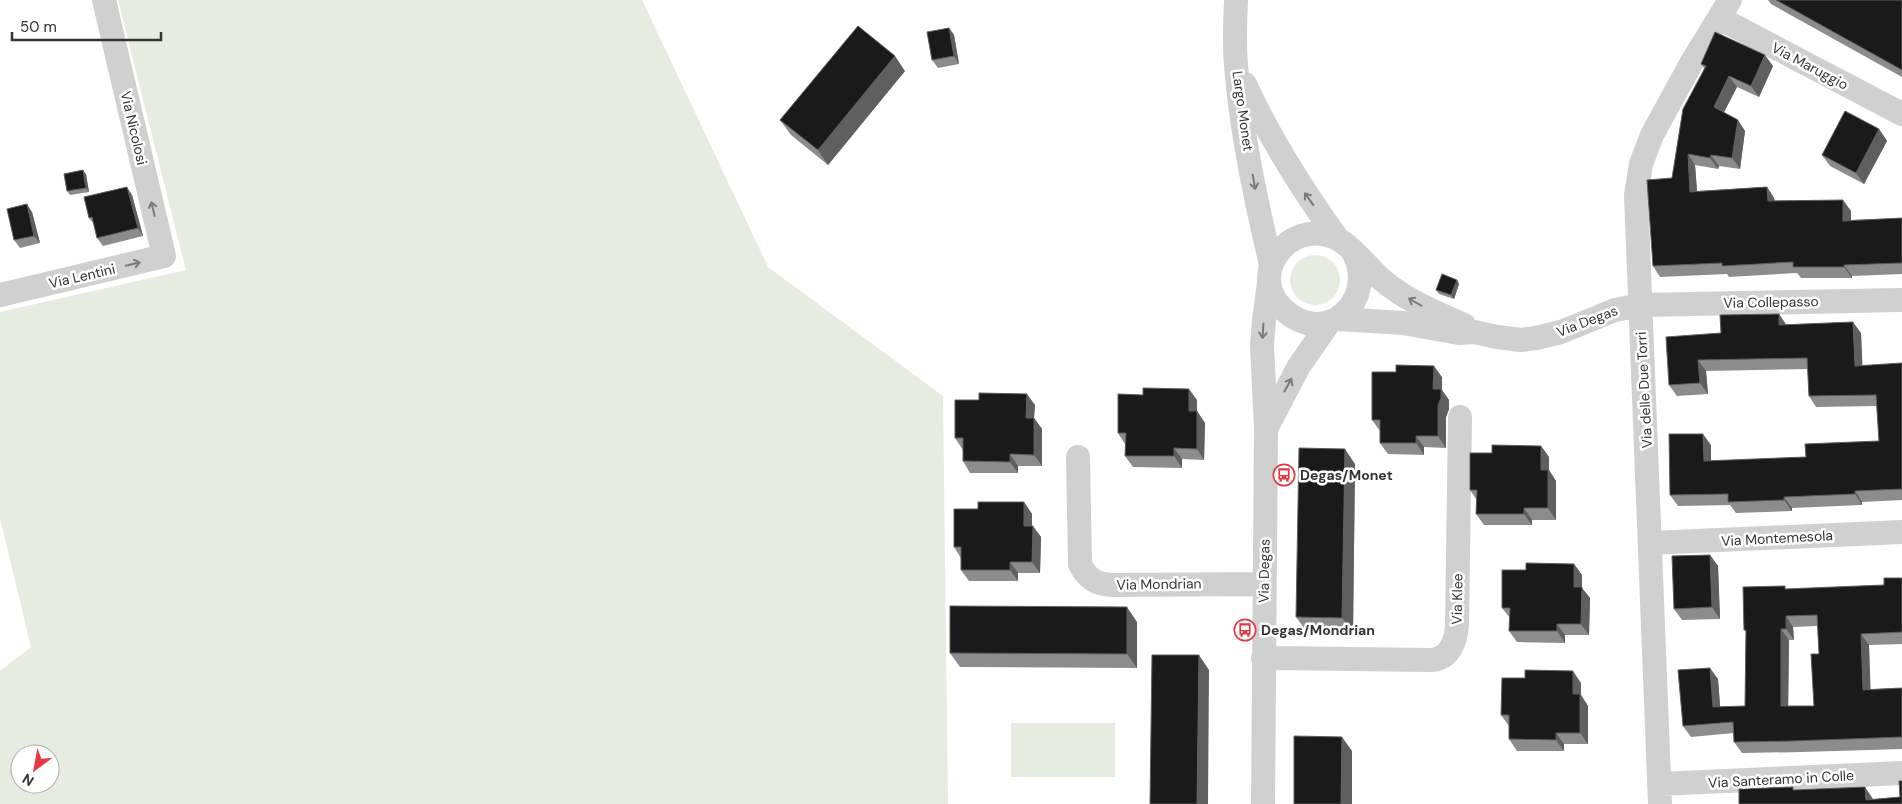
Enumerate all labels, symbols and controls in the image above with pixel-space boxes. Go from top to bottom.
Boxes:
scale bar [12,10,161,42]
text: 50 m [20,17,57,37]
street label: Via Maruggio [1769,38,1851,94]
street label: Largo Monet [1228,70,1258,152]
street label: Via Nicolosi [117,89,151,167]
one-way arrow [1249,173,1259,189]
one-way arrow [1304,192,1314,206]
one-way arrow [148,201,157,217]
one-way arrow [124,259,140,268]
street label: Via Lentini [47,260,117,292]
street label: Via Collepasso [1723,292,1819,312]
one-way arrow [1407,297,1422,307]
street label: Via Degas [1554,301,1620,341]
one-way arrow [1258,323,1267,339]
street label: Via delle Due Torri [1632,331,1656,449]
one-way arrow [1283,378,1293,393]
bus stop icon: Degas/Monet [1272,463,1296,487]
place label: Degas/Monet [1300,466,1393,484]
street label: Via Montemesola [1721,526,1833,550]
street label: Via Degas [1254,539,1274,603]
street label: Via Klee [1448,573,1466,625]
street label: Via Mondrian [1116,574,1202,594]
bus stop icon: Degas/Mondrian [1233,618,1257,642]
place label: Degas/Mondrian [1261,621,1375,639]
north arrow [10,744,60,794]
street label: Via Santeramo in Colle [1708,766,1854,792]
text: N [19,770,37,790]

